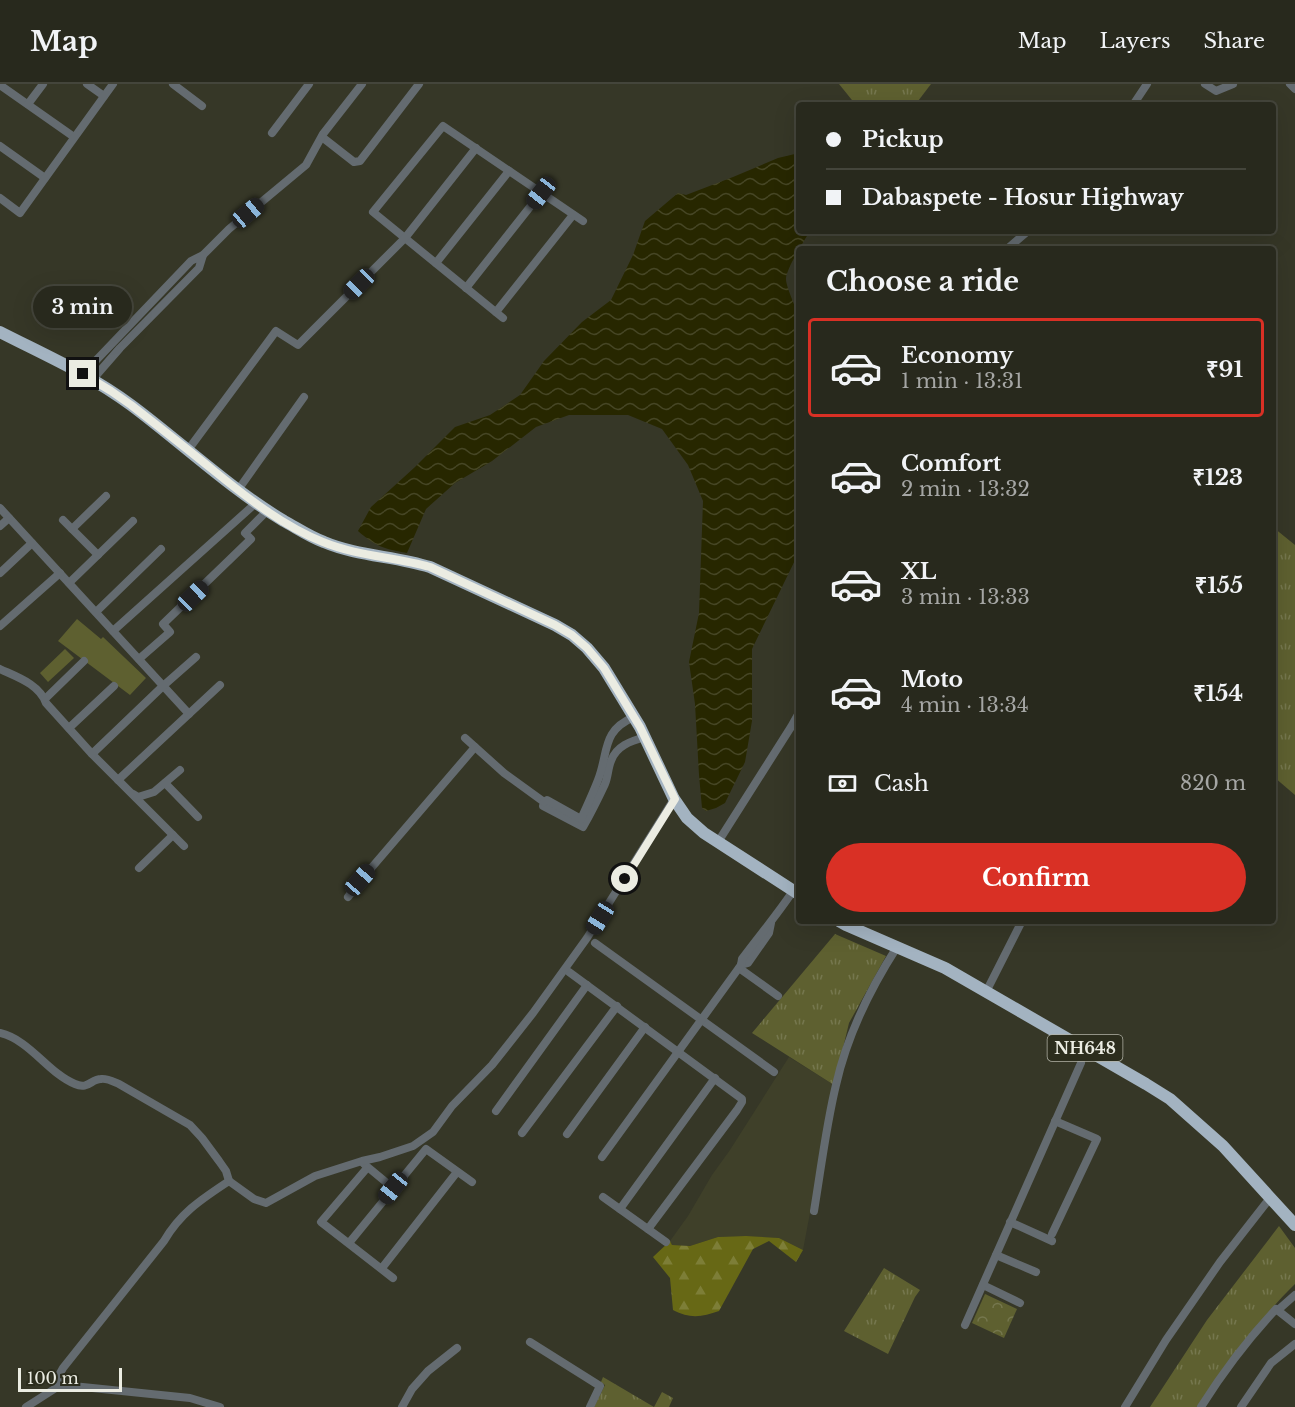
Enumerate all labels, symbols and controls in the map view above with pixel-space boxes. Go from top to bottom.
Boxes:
text: Map [30,24,98,59]
text: Map [1018,28,1067,54]
text: Layers [1100,28,1171,54]
text: Share [1204,28,1265,54]
text: Pickup [862,126,944,153]
car [523,173,559,213]
text: Dabaspete - Hosur Highway [862,184,1184,211]
car [228,195,268,231]
car [340,265,378,303]
text: Choose a ride [826,265,1019,298]
callout: 3 min [34,287,132,329]
text: 3 min [52,295,113,319]
icon: car [829,341,883,395]
text: Economy [901,342,1013,369]
text: ₹91 [1206,356,1243,383]
route end [69,360,96,387]
text: 1 min · 13:31 [901,369,1023,393]
icon: car [829,449,883,503]
text: Comfort [901,450,1001,477]
text: ₹123 [1192,464,1243,491]
text: 2 min · 13:32 [901,477,1030,501]
icon: car [829,557,883,611]
text: XL [901,558,936,585]
text: ₹155 [1195,572,1243,599]
car [174,577,212,615]
text: 3 min · 13:33 [901,585,1030,609]
icon: car [829,665,883,719]
text: Moto [901,666,963,693]
text: ₹154 [1193,680,1243,707]
text: 4 min · 13:34 [901,693,1029,717]
icon: cash [826,767,859,800]
text: Cash [874,770,929,797]
text: 820 m [1180,771,1246,795]
button: Confirm [826,843,1246,912]
car [341,861,379,899]
route start [611,865,638,892]
car [583,898,617,938]
road number: NH648 [1048,1035,1122,1061]
car [375,1168,411,1208]
scale bar [18,1365,122,1392]
text: 100 m [27,1368,79,1388]

